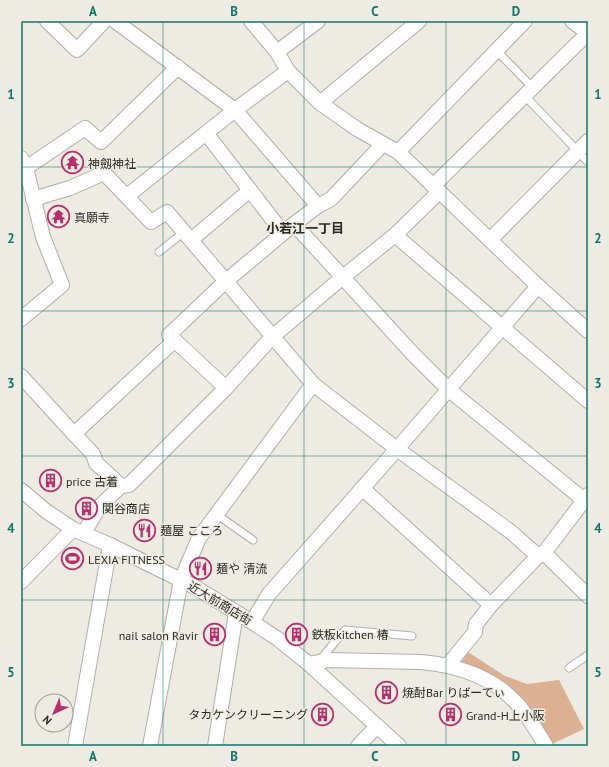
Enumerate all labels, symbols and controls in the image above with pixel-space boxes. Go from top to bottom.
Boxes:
text: A [89,3,97,20]
text: B [230,3,238,20]
text: C [371,3,379,20]
text: D [512,3,520,20]
text: 1 [7,86,15,103]
text: 1 [594,86,602,103]
temple icon: 神劔神社 [59,150,85,176]
place label: 神劔神社 [88,156,136,171]
temple icon: 真願寺 [45,204,71,230]
place label: 真願寺 [74,210,110,225]
district label: 小若江一丁目 [266,220,344,237]
text: 2 [7,230,15,247]
text: 2 [594,230,602,247]
text: 3 [7,375,15,392]
text: 3 [594,375,602,392]
building icon: price 古着 [38,468,64,494]
place label: price 古着 [66,474,118,489]
building icon: 関谷商店 [73,495,99,521]
place label: 関谷商店 [102,501,150,516]
restaurant icon: 麺屋 こころ [131,517,157,543]
text: 4 [7,520,15,537]
text: 4 [594,520,602,537]
place label: 麺屋 こころ [160,523,223,538]
sports icon: LEXIA FITNESS [59,546,85,572]
place label: LEXIA FITNESS [88,552,165,567]
restaurant icon: 麺や 清流 [188,555,214,581]
place label: 麺や 清流 [216,561,267,576]
street label: 近大前商店街 [185,578,255,628]
building icon: 鉄板kitchen 椿 [284,621,310,647]
building icon: nail salon Ravir [201,622,227,648]
place label: 鉄板kitchen 椿 [312,627,389,642]
place label: nail salon Ravir [119,628,198,643]
text: 5 [7,664,15,681]
text: 5 [594,664,602,681]
building icon: 焼酎Bar りばーてぃ [374,679,400,705]
place label: 焼酎Bar りばーてぃ [402,685,506,700]
north arrow [34,693,74,733]
building icon: タカケンクリーニング [310,701,336,727]
building icon: Grand-H上小阪 [437,702,463,728]
place label: タカケンクリーニング [188,707,308,722]
place label: Grand-H上小阪 [466,708,545,723]
text: N [40,713,55,728]
text: A [89,748,97,765]
text: B [230,748,238,765]
text: C [371,748,379,765]
text: D [512,748,520,765]

